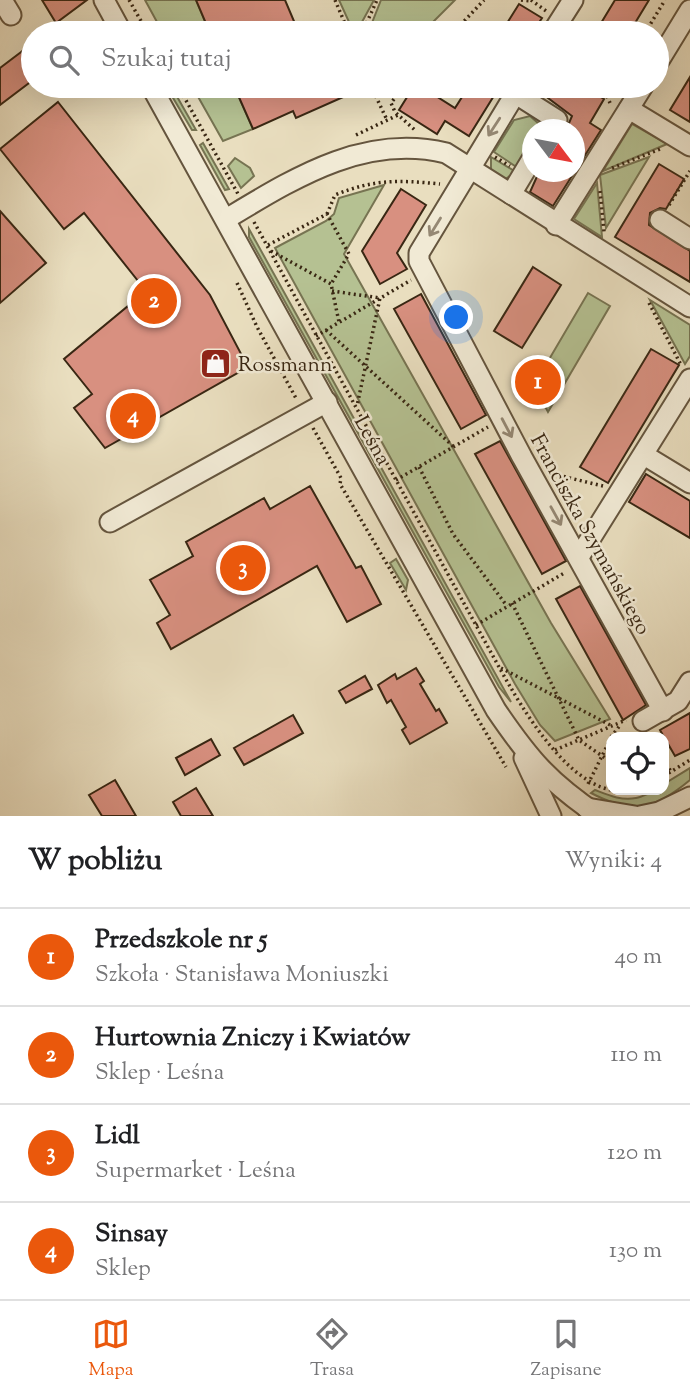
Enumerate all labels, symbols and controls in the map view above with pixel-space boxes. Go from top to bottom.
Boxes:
search box [21,21,669,98]
icon: search [45,41,83,79]
text: Szukaj tutaj [101,41,232,78]
one-way arrow [487,116,501,136]
north arrow [522,119,585,182]
one-way arrow [427,217,442,236]
pin: 2 [131,275,177,327]
your location [439,300,473,334]
shop icon: Rossmann [198,347,232,381]
place label: Rossmann [238,351,332,381]
pin: 1 [515,356,561,408]
pin: 4 [110,390,156,442]
street label: Leśna [345,411,397,472]
one-way arrow [501,417,514,438]
street label: Franciszka Szymańskiego [521,429,657,641]
one-way arrow [549,506,563,526]
pin: 3 [220,542,266,594]
map controls [606,732,669,795]
button: locate [606,732,669,795]
text: W pobliżu [28,840,162,883]
text: Wyniki: 4 [565,845,662,878]
text: Przedszkole nr 5 [95,922,267,959]
text: 1 [47,941,55,974]
text: 40 m [615,941,662,974]
text: Szkoła · Stanisława Moniuszki [95,959,389,992]
text: Hurtownia Zniczy i Kwiatów [95,1020,410,1057]
text: 2 [46,1039,56,1072]
text: 110 m [611,1039,662,1072]
text: Sklep · Leśna [95,1057,224,1090]
text: Lidl [95,1118,140,1155]
text: 3 [46,1137,56,1170]
text: 120 m [607,1137,662,1170]
text: Supermarket · Leśna [95,1155,296,1188]
text: Sinsay [95,1216,168,1253]
text: 4 [45,1235,57,1268]
text: 130 m [609,1235,662,1268]
text: Sklep [95,1253,151,1286]
tab: Mapa [88,1315,134,1384]
tab: Trasa [310,1315,354,1384]
tab: Zapisane [530,1315,602,1384]

